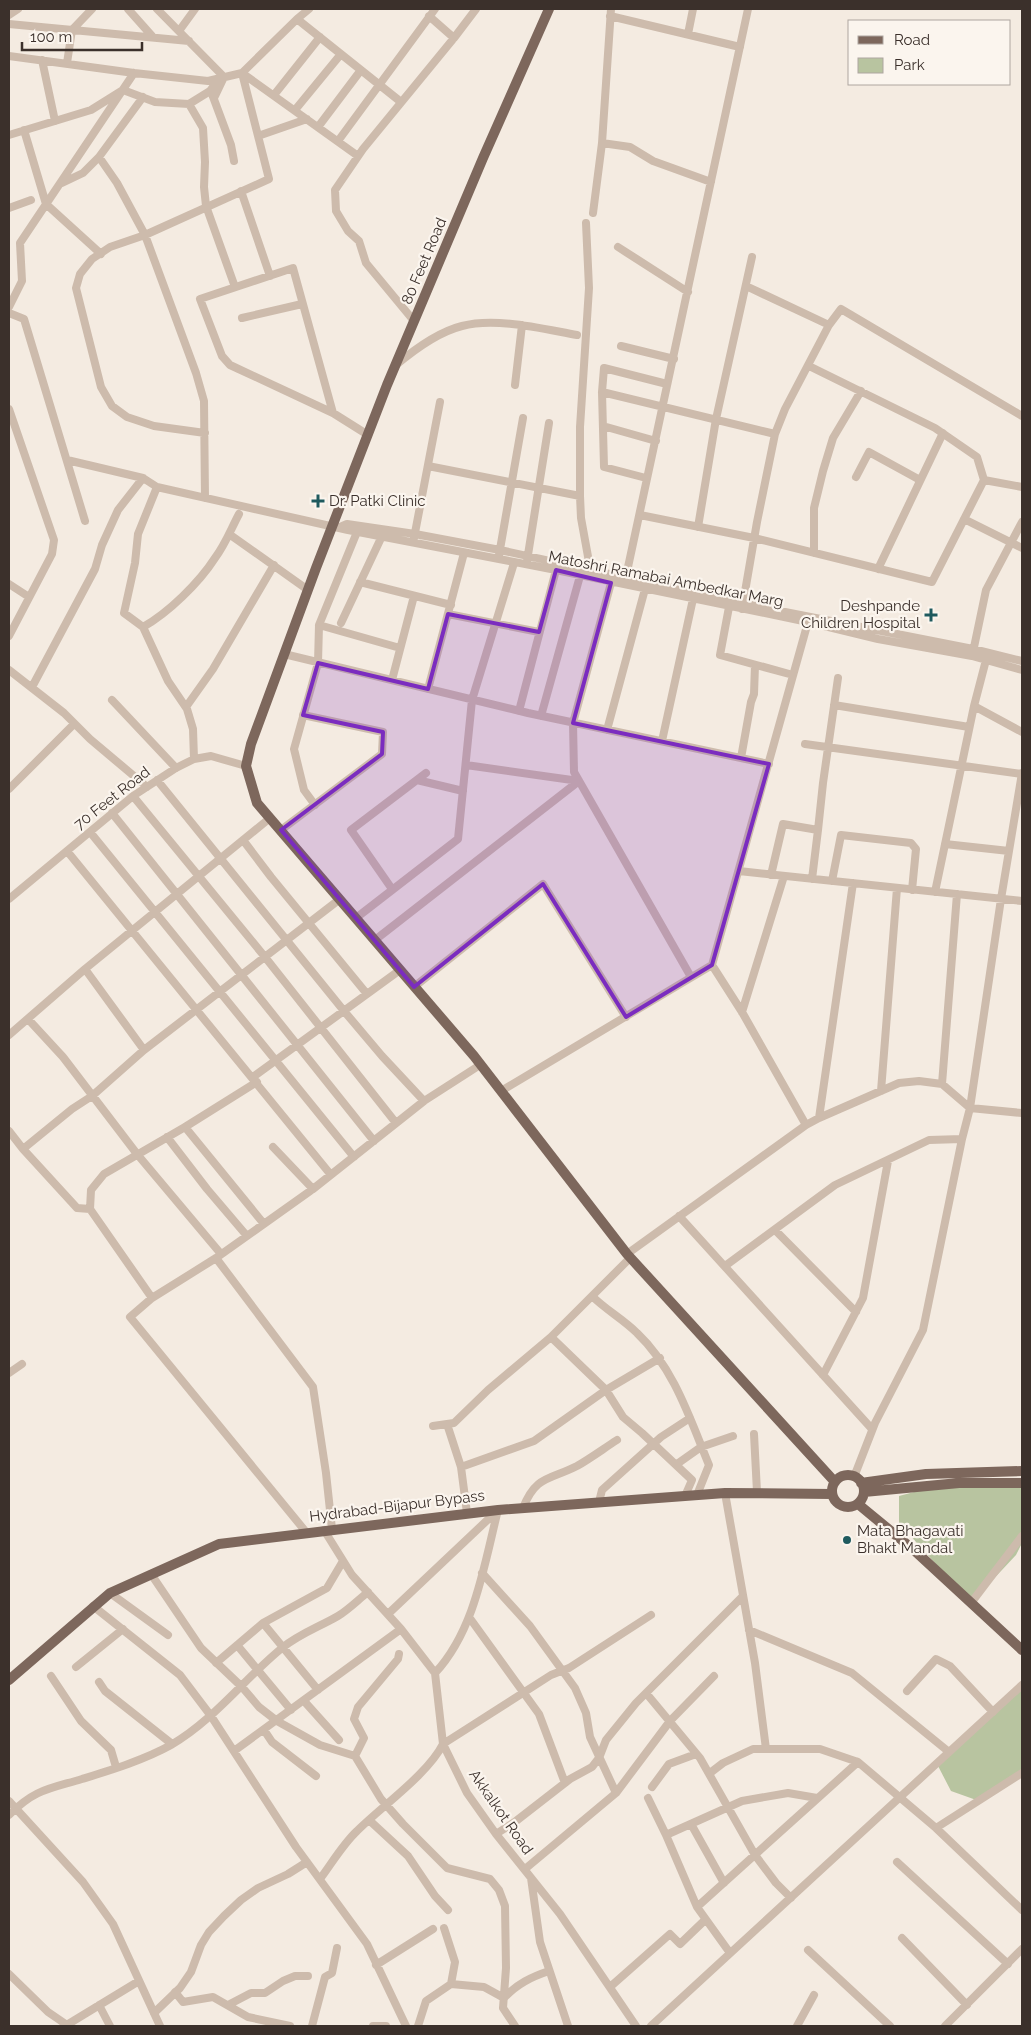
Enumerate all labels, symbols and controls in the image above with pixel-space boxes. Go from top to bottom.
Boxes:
scale bar [22,20,142,52]
legend [848,20,1011,85]
text: 100 m [30,28,72,46]
text: Road [894,31,930,49]
text: Park [894,56,925,74]
street label: 80 Feet Road [398,215,450,307]
place label: Dr. Patki Clinic [329,492,426,510]
marker: Dr. Patki Clinic [311,494,325,508]
street label: Matoshri Ramabai Ambedkar Marg [547,547,785,611]
place label: Deshpande Children Hospital [801,597,921,632]
marker: Deshpande Children Hospital [924,608,938,622]
street label: 70 Feet Road [70,763,154,833]
street label: Hydrabad-Bijapur Bypass [308,1486,486,1526]
place label: Mata Bhagavati Bhakt Mandal [857,1522,964,1557]
marker: Mata Bhagavati Bhakt Mandal [841,1534,853,1546]
street label: Akkalkot Road [465,1766,537,1858]

